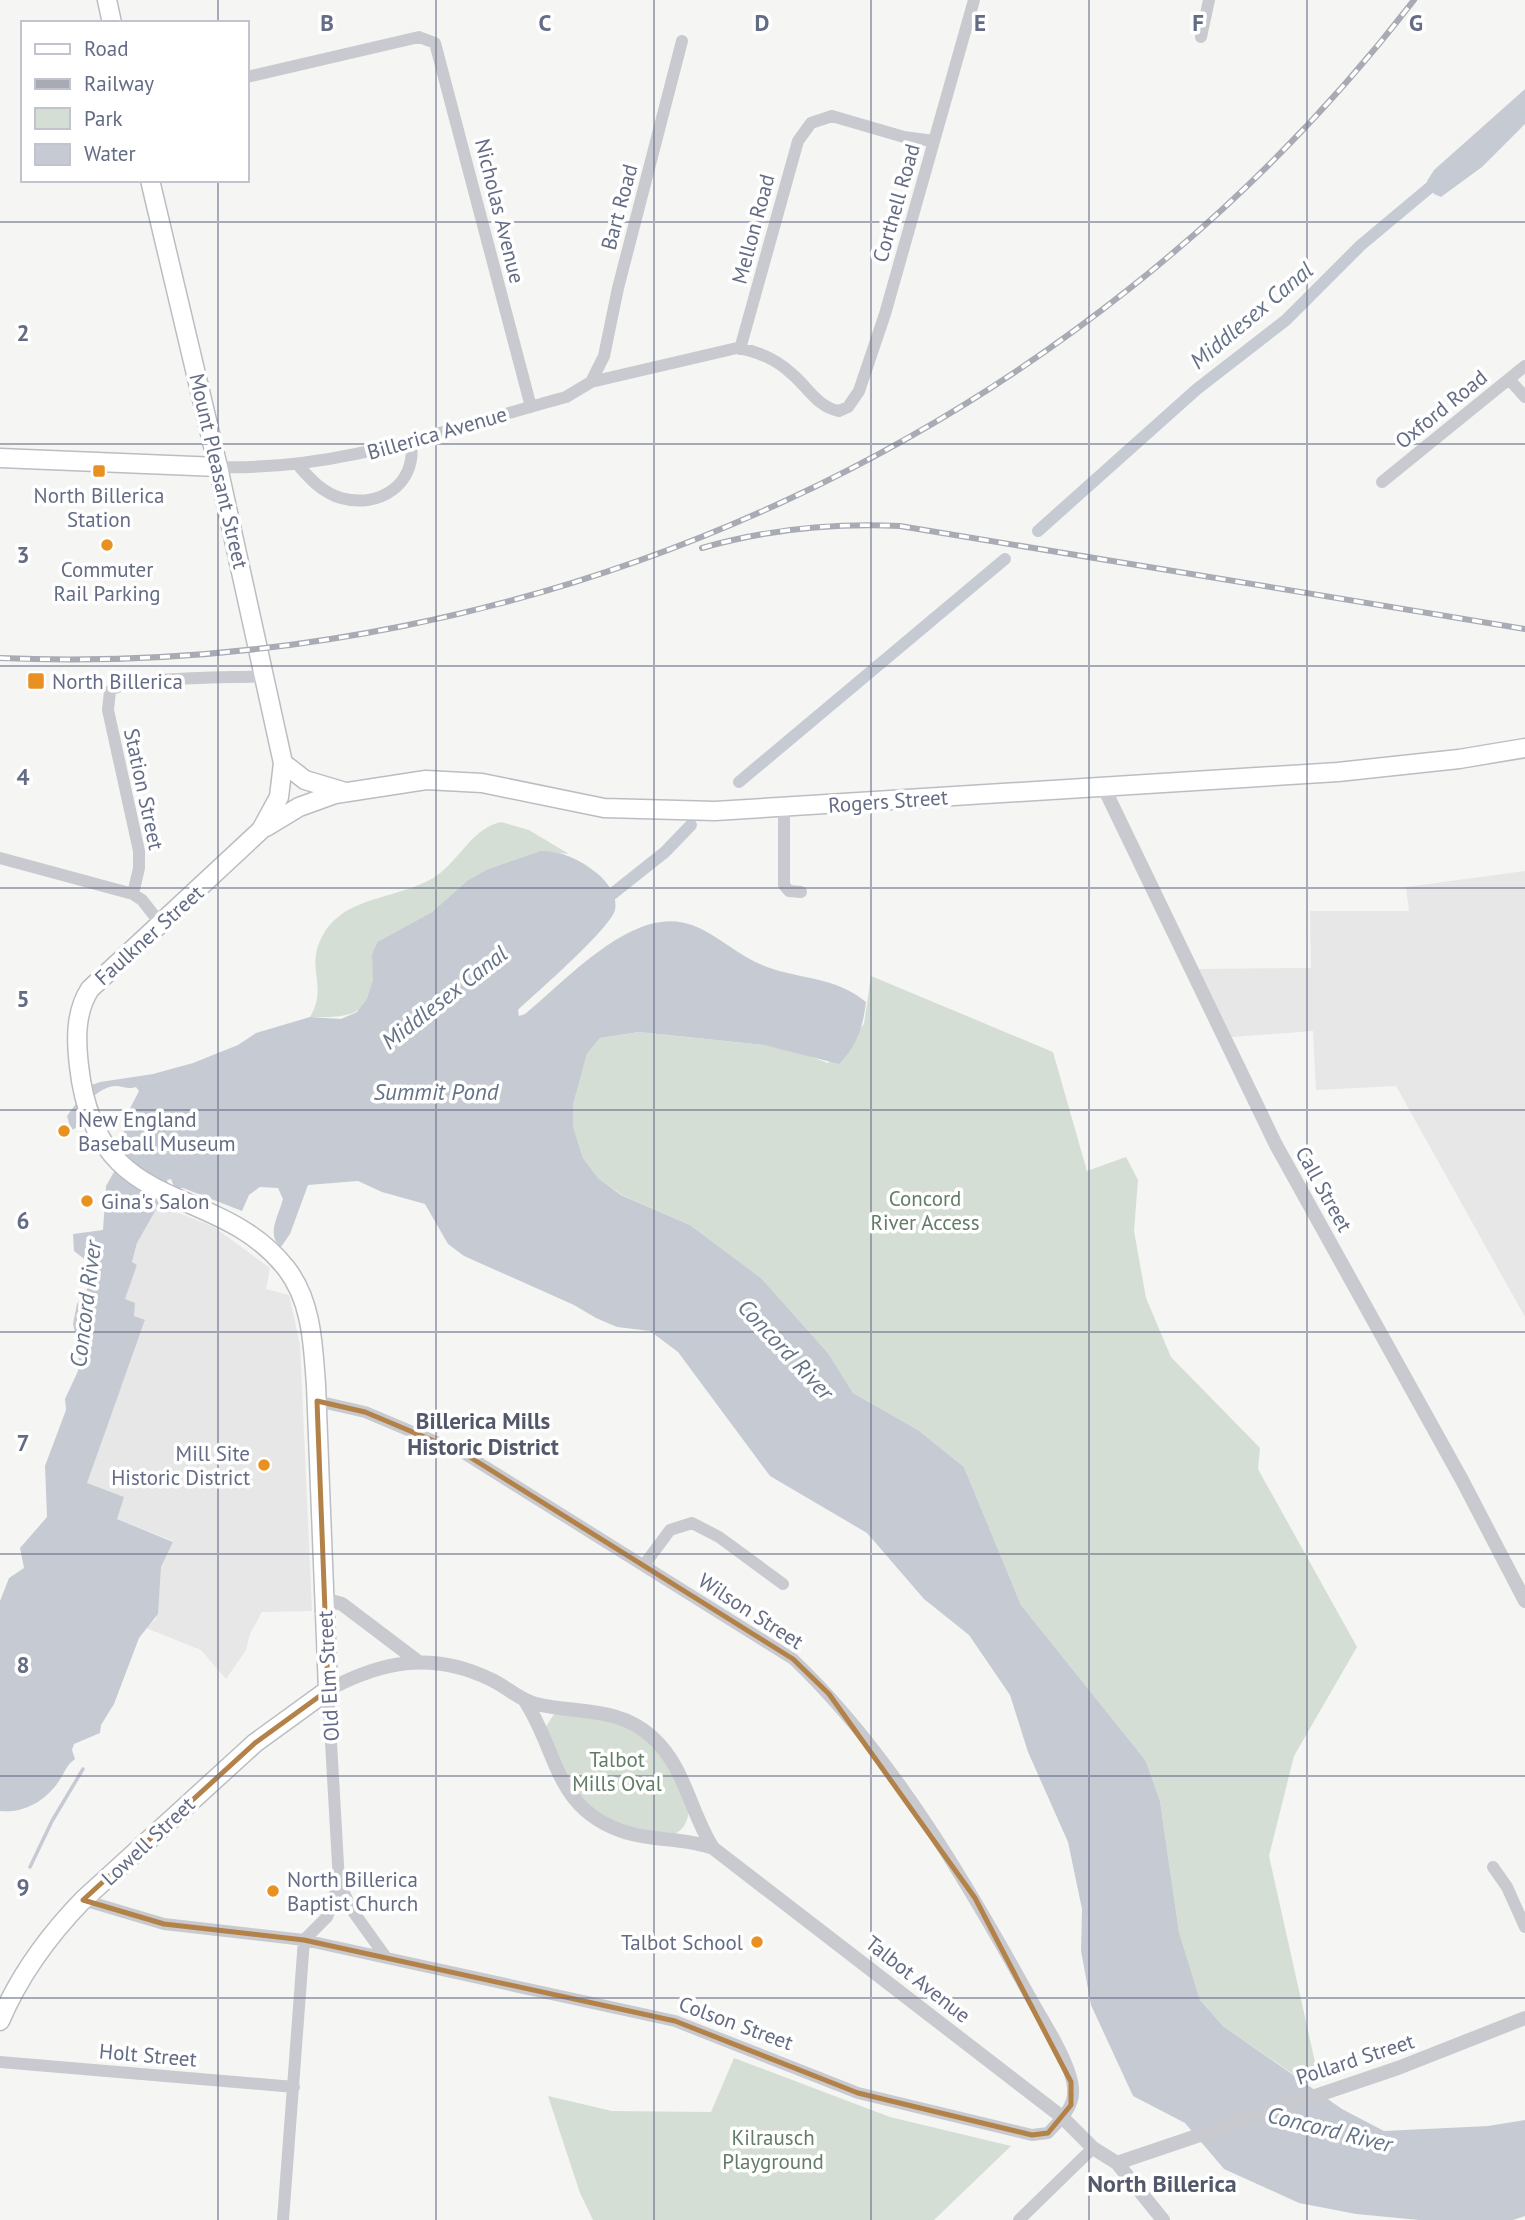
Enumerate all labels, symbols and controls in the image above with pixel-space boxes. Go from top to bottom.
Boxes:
text: B [320,8,334,37]
text: C [539,8,552,37]
text: D [755,8,769,37]
text: E [974,8,986,37]
text: F [1192,8,1204,37]
text: G [1409,8,1423,37]
legend [21,21,248,182]
text: Road [84,35,128,62]
text: Railway [84,70,154,97]
text: Park [84,105,123,132]
street label: Nicholas Avenue [469,136,531,286]
text: Water [84,140,136,167]
street label: Corthell Road [866,141,926,265]
street label: Bart Road [595,161,643,253]
street label: Mellon Road [725,171,781,287]
water label: Middlesex Canal [1183,255,1319,375]
text: 2 [16,318,30,347]
street label: Oxford Road [1389,364,1493,454]
street label: Mount Pleasant Street [183,371,255,571]
street label: Billerica Avenue [364,400,510,466]
marker: North Billerica Station [91,463,107,479]
place label: North Billerica Station [34,482,164,533]
marker: Commuter Rail Parking [99,537,115,553]
text: 3 [16,540,30,569]
place label: Commuter Rail Parking [53,556,161,607]
place label: North Billerica [52,668,183,695]
marker: North Billerica [26,671,46,691]
street label: Station Street [118,726,170,852]
text: 4 [16,762,30,791]
street label: Rogers Street [827,783,949,819]
street label: Faulkner Street [89,879,209,991]
water label: Middlesex Canal [375,939,513,1055]
text: 5 [16,984,30,1013]
water label: Summit Pond [373,1077,500,1106]
place label: New England Baseball Museum [78,1106,236,1157]
marker: New England Baseball Museum [56,1123,72,1139]
street label: Call Street [1290,1142,1358,1236]
park label: Concord River Access [870,1185,980,1236]
place label: Gina's Salon [101,1188,209,1215]
marker: Gina's Salon [79,1193,95,1209]
text: 6 [16,1206,30,1235]
water label: Concord River [63,1237,107,1369]
water label: Concord River [732,1292,841,1407]
district label: Billerica Mills Historic District [407,1406,559,1461]
text: 7 [16,1428,30,1457]
place label: Mill Site Historic District [111,1440,250,1491]
marker: Mill Site Historic District [256,1457,272,1473]
street label: Wilson Street [693,1567,809,1655]
street label: Old Elm Street [311,1610,345,1742]
text: 8 [16,1650,30,1679]
park label: Talbot Mills Oval [572,1746,662,1797]
street label: Lowell Street [96,1791,200,1891]
place label: North Billerica Baptist Church [287,1866,418,1917]
text: 9 [16,1872,30,1901]
marker: North Billerica Baptist Church [265,1883,281,1899]
place label: Talbot School [621,1929,743,1956]
street label: Talbot Avenue [860,1930,976,2028]
marker: Talbot School [749,1934,765,1950]
street label: Colson Street [675,1990,797,2056]
street label: Pollard Street [1293,2027,1417,2091]
street label: Holt Street [98,2037,198,2073]
water label: Concord River [1265,2099,1397,2159]
park label: Kilrausch Playground [722,2124,824,2175]
district label: North Billerica [1087,2168,1237,2199]

